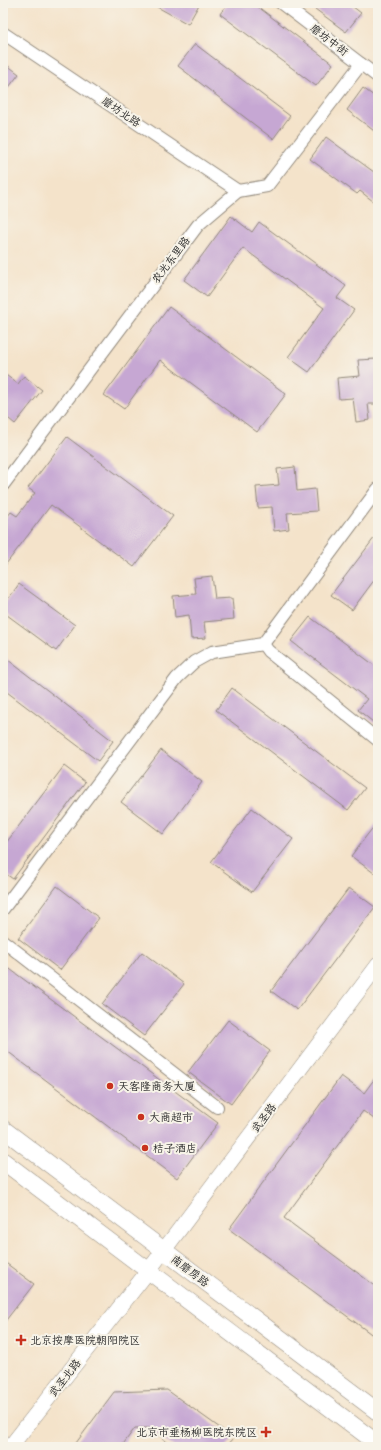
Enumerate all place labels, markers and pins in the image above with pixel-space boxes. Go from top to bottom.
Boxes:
place label: 天客隆商务大厦 [118,1080,195,1093]
marker: 天客隆商务大厦 [105,1081,115,1091]
place label: 大商超市 [149,1111,193,1124]
marker: 大商超市 [136,1112,146,1122]
place label: 桔子酒店 [153,1142,197,1155]
marker: 桔子酒店 [140,1143,150,1153]
marker: 北京按摩医院朝阳院区 [15,1334,27,1346]
place label: 北京按摩医院朝阳院区 [30,1334,140,1347]
place label: 北京市垂杨柳医院东院区 [136,1426,257,1439]
marker: 北京市垂杨柳医院东院区 [260,1426,272,1438]

